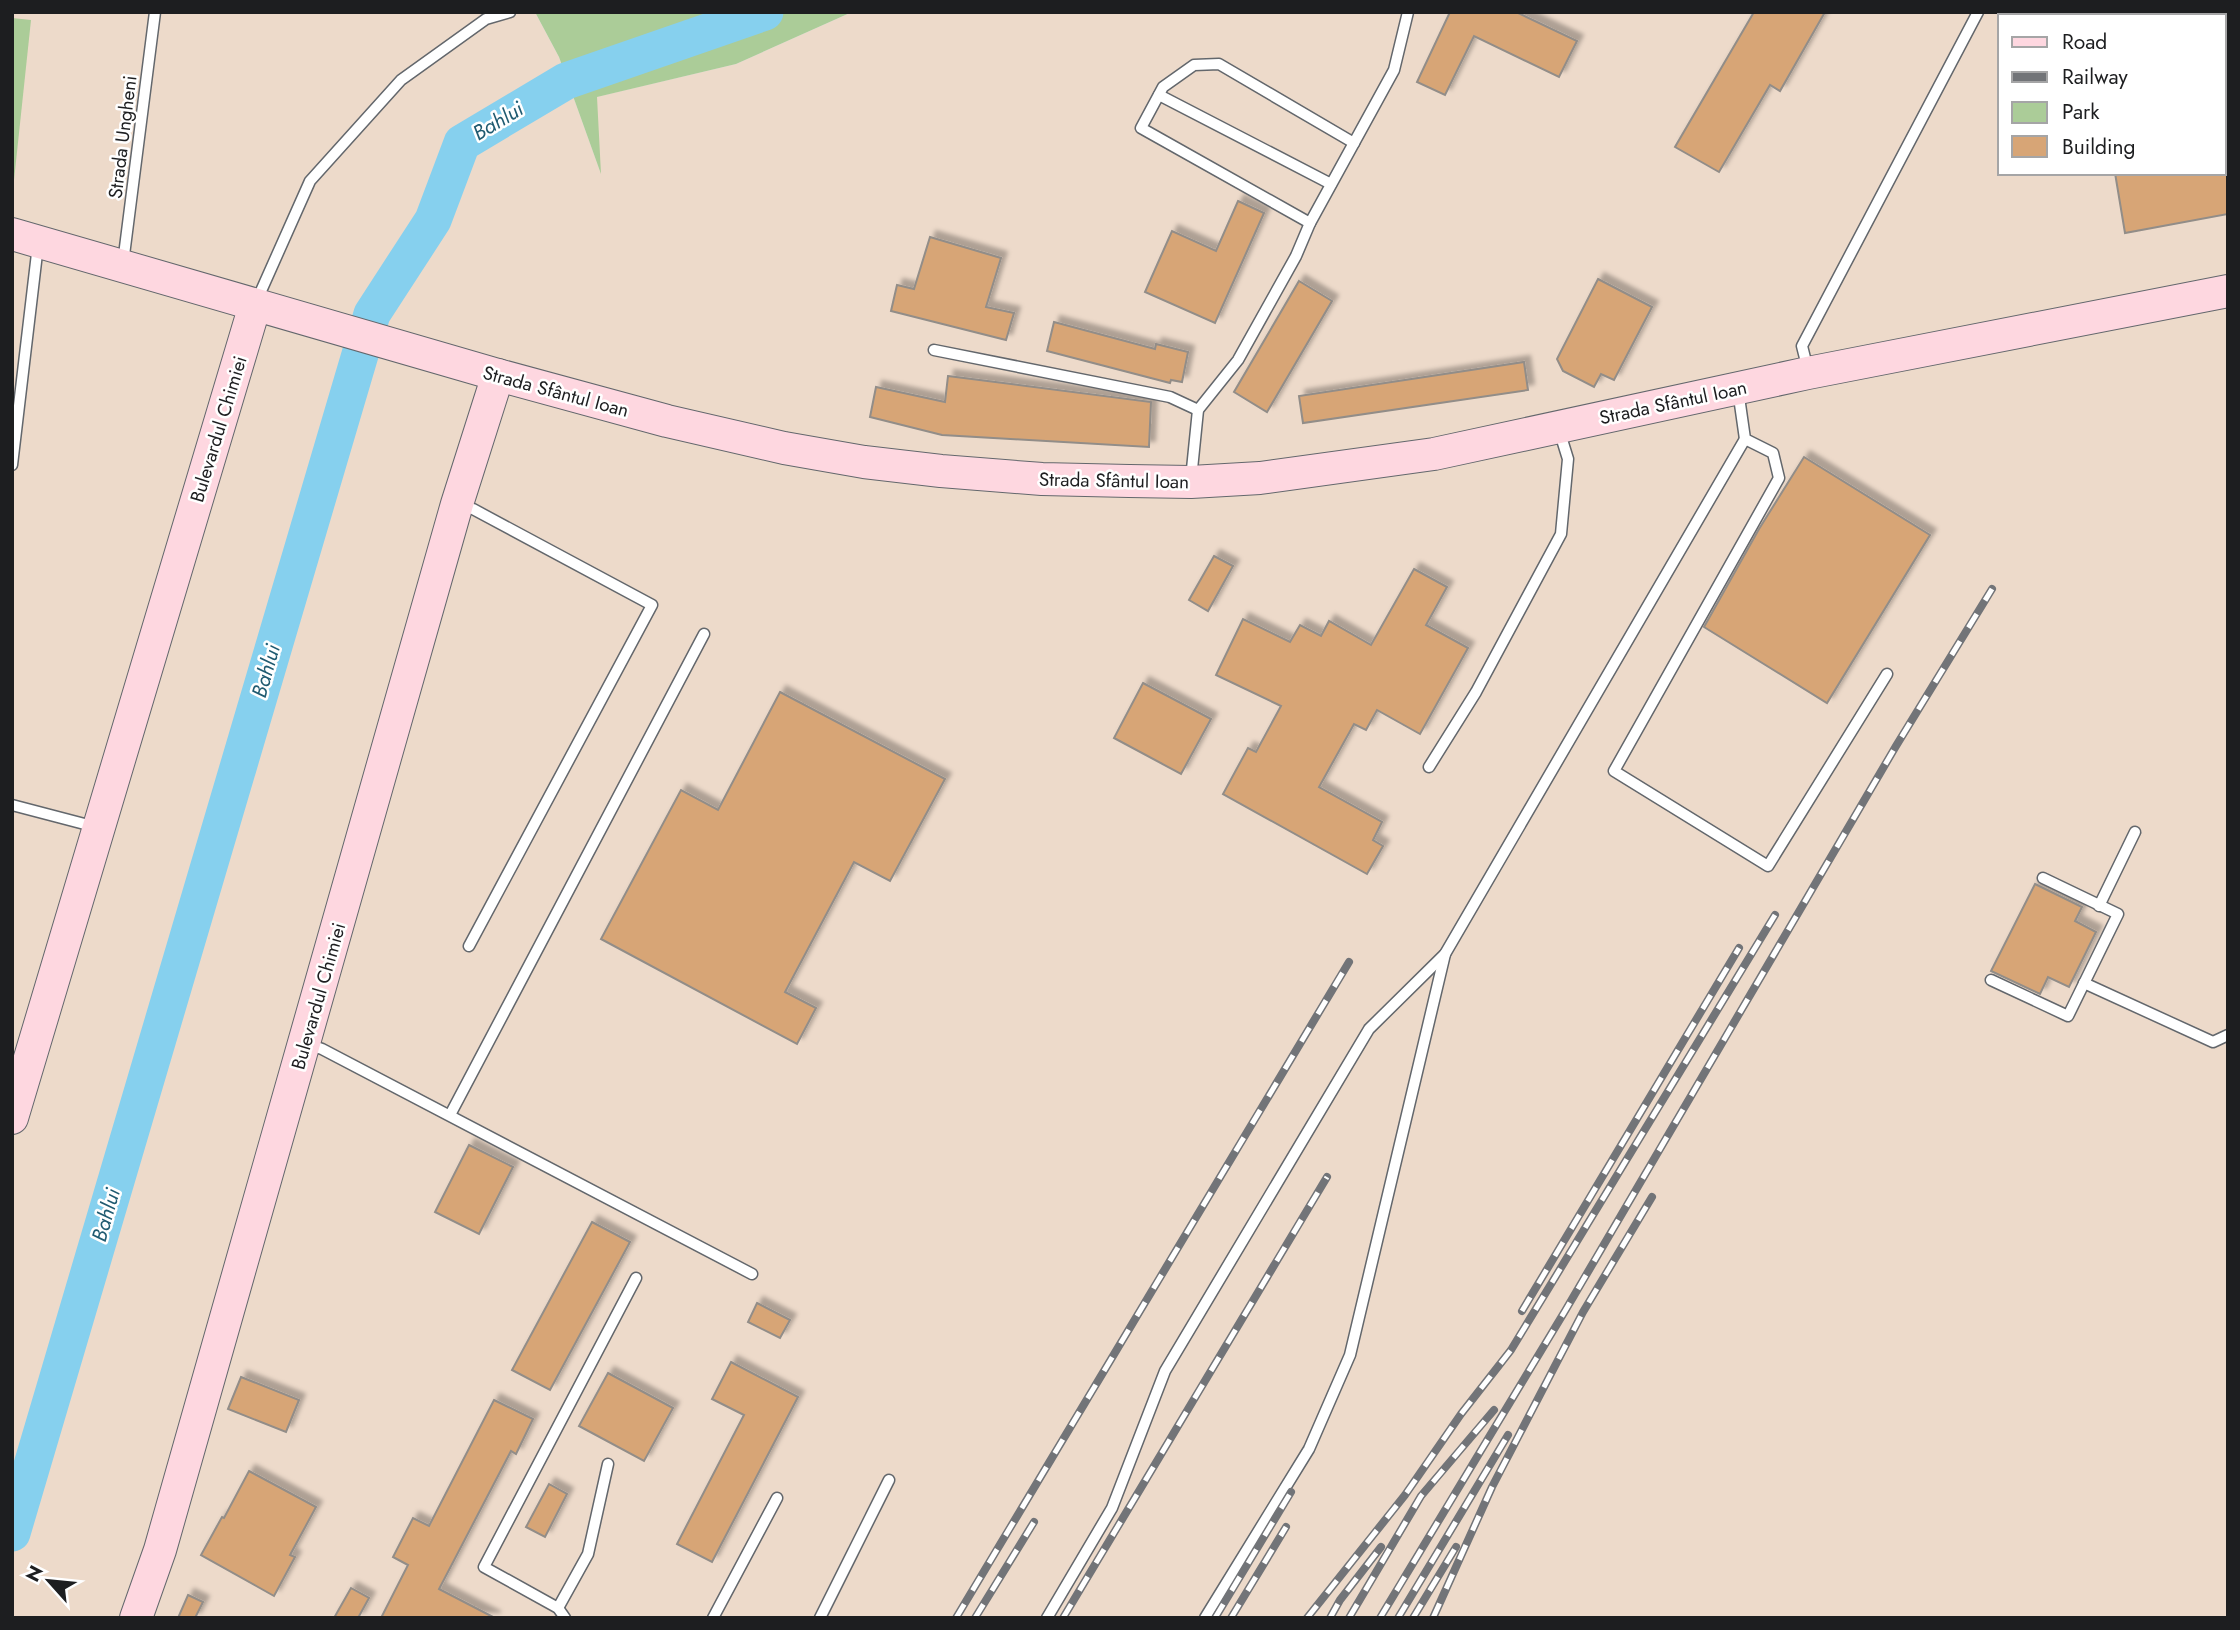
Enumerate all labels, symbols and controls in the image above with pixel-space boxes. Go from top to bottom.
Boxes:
legend [1998,14,2226,175]
text: Road [2062,27,2107,57]
text: Railway [2062,62,2128,92]
street label: Strada Ungheni [102,74,143,200]
water label: Bahlui [467,94,530,148]
text: Park [2062,97,2100,127]
text: Building [2062,132,2135,162]
street label: Bulevardul Chimiei [183,353,254,506]
street label: Strada Sfântul Ioan [480,359,632,424]
street label: Strada Sfântul Ioan [1597,374,1749,431]
street label: Strada Sfântul Ioan [1039,466,1189,495]
water label: Bahlui [244,640,288,701]
street label: Bulevardul Chimiei [285,919,352,1073]
water label: Bahlui [84,1184,128,1245]
north arrow [14,1546,84,1616]
text: N [19,1561,50,1586]

